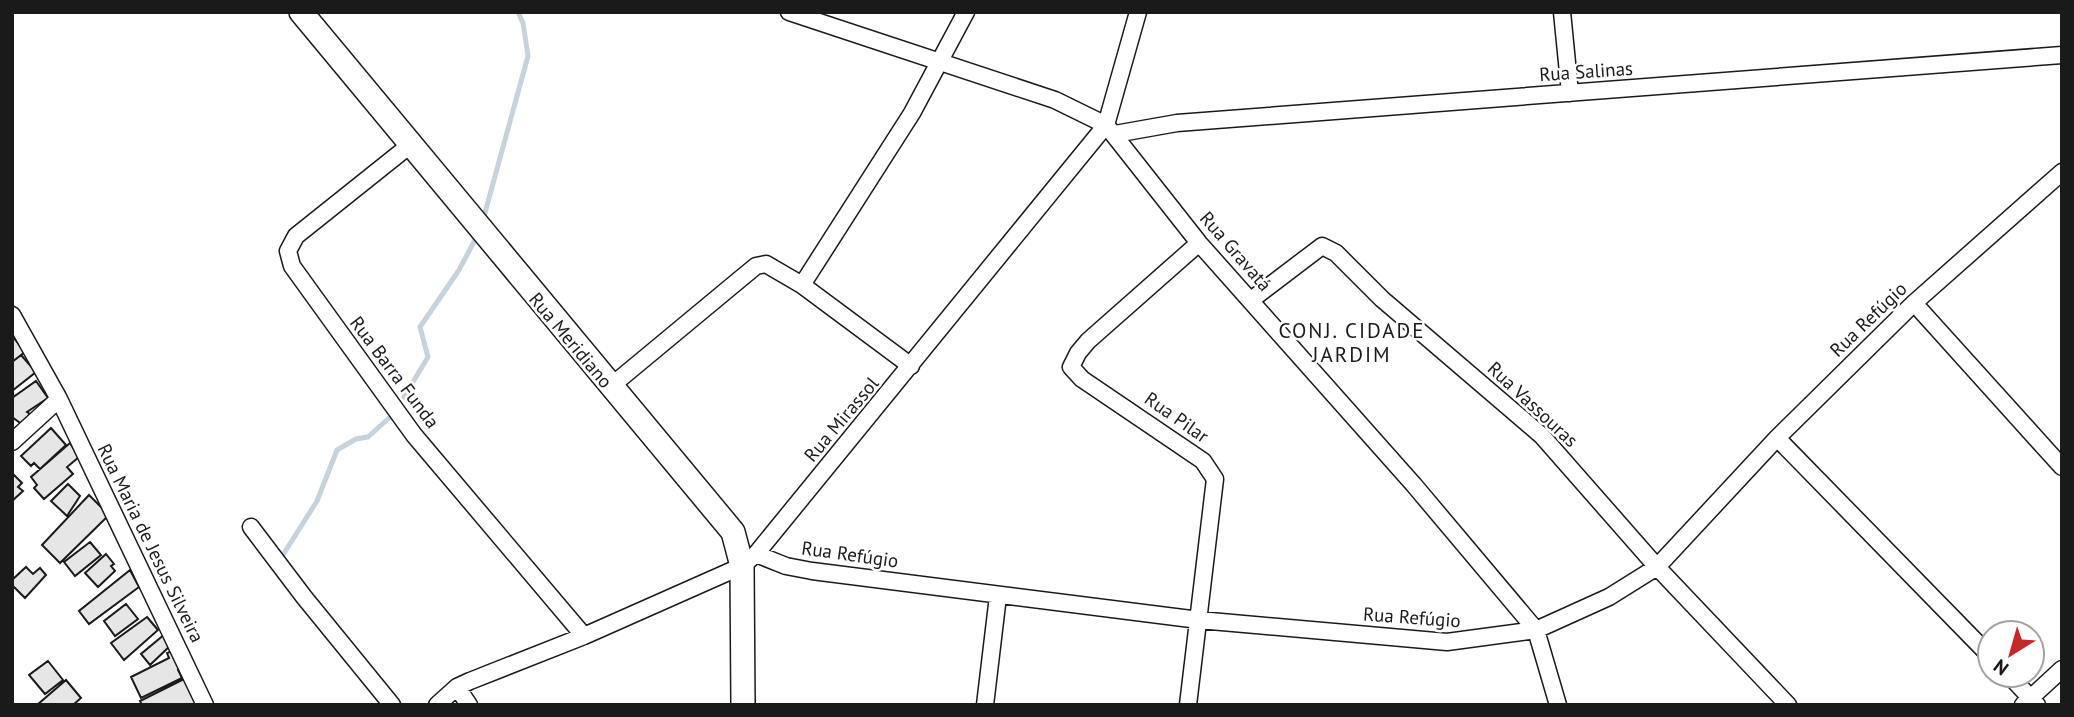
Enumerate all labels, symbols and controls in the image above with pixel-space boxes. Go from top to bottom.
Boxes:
street label: Rua Salinas [1538,56,1634,86]
street label: Rua Gravatá [1195,206,1277,296]
street label: Rua Refúgio [1825,276,1911,362]
street label: Rua Meridiano [524,287,618,393]
street label: Rua Barra Funda [345,311,445,433]
district label: CONJ. CIDADE JARDIM [1278,317,1426,368]
street label: Rua Vassouras [1483,356,1583,452]
street label: Rua Mirassol [799,371,884,466]
street label: Rua Pilar [1140,386,1214,448]
street label: Rua Maria de Jesus Silveira [92,440,210,646]
street label: Rua Refúgio [800,535,900,573]
street label: Rua Refúgio [1362,602,1462,632]
north arrow [1976,619,2046,689]
text: N [1989,654,2013,681]

